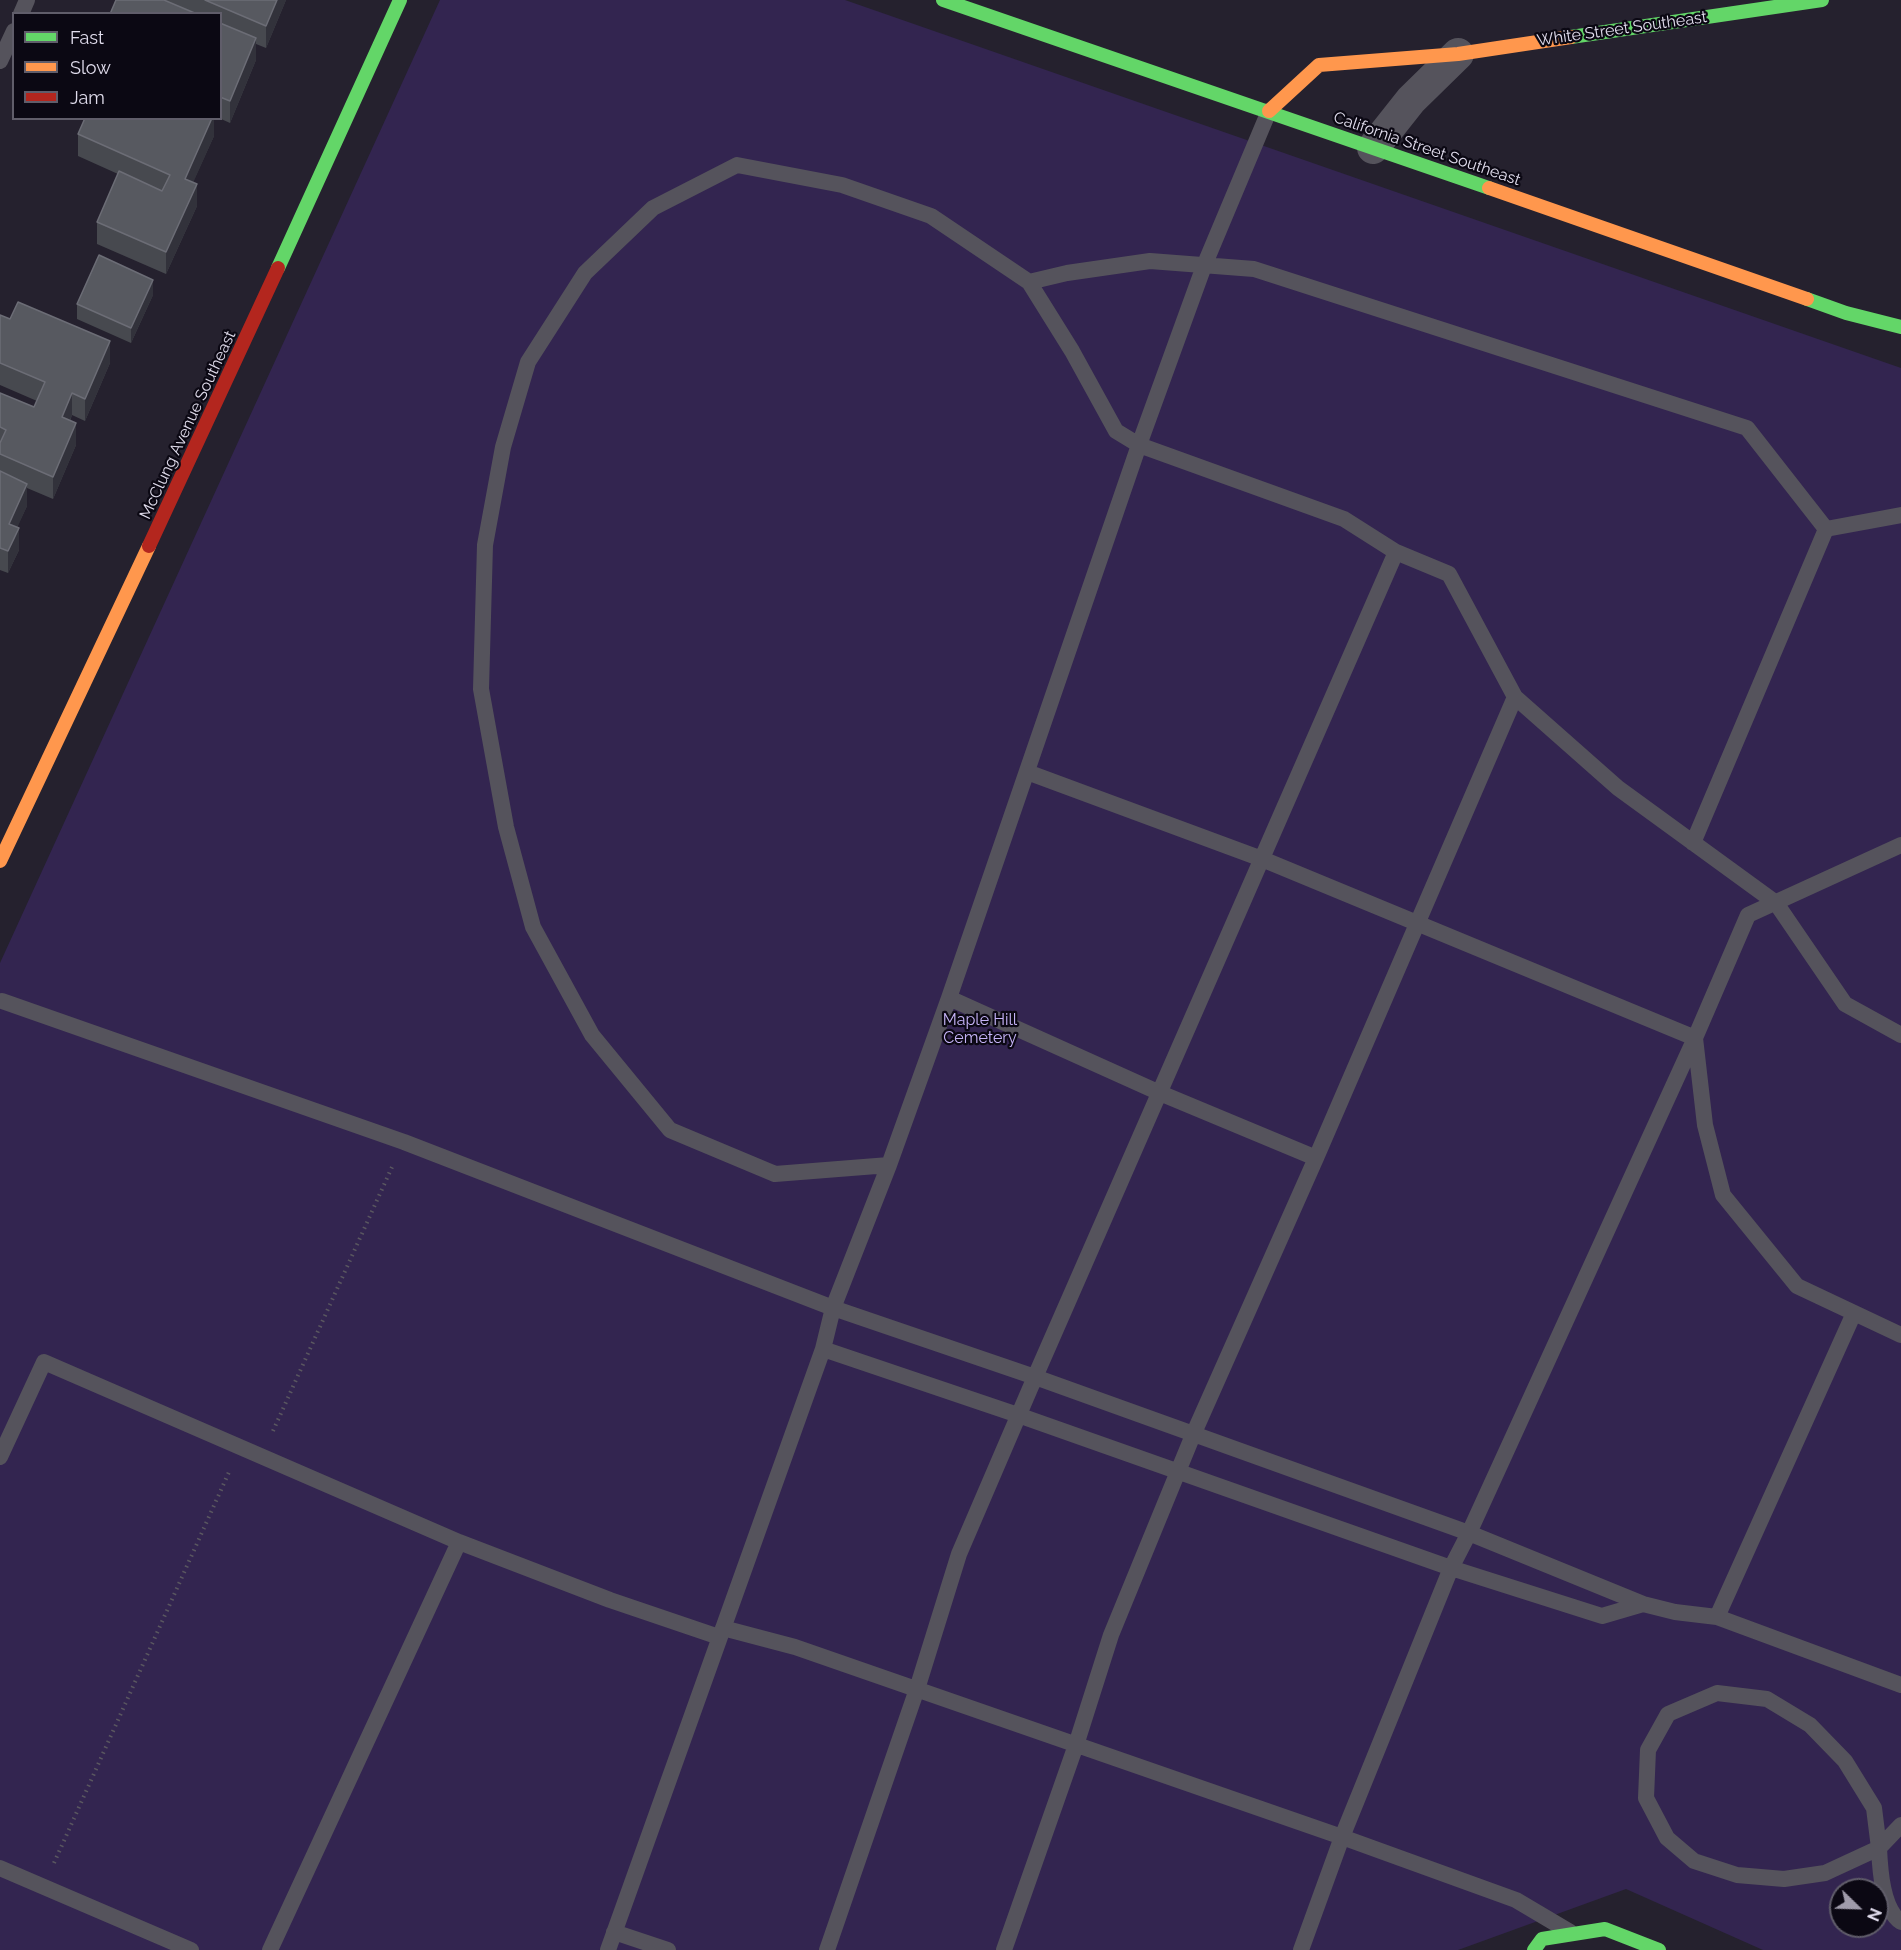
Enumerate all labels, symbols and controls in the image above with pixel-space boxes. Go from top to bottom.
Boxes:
street label: White Street Southeast [1536,8,1708,50]
legend [12,12,222,120]
text: Fast [70,27,104,48]
text: Slow [70,57,111,78]
text: Jam [70,87,105,108]
street label: California Street Southeast [1331,108,1523,190]
street label: McClung Avenue Southeast [136,328,240,522]
park label: Maple Hill Cemetery [943,1010,1017,1048]
north arrow [1829,1878,1889,1938]
text: N [1863,1905,1885,1924]

